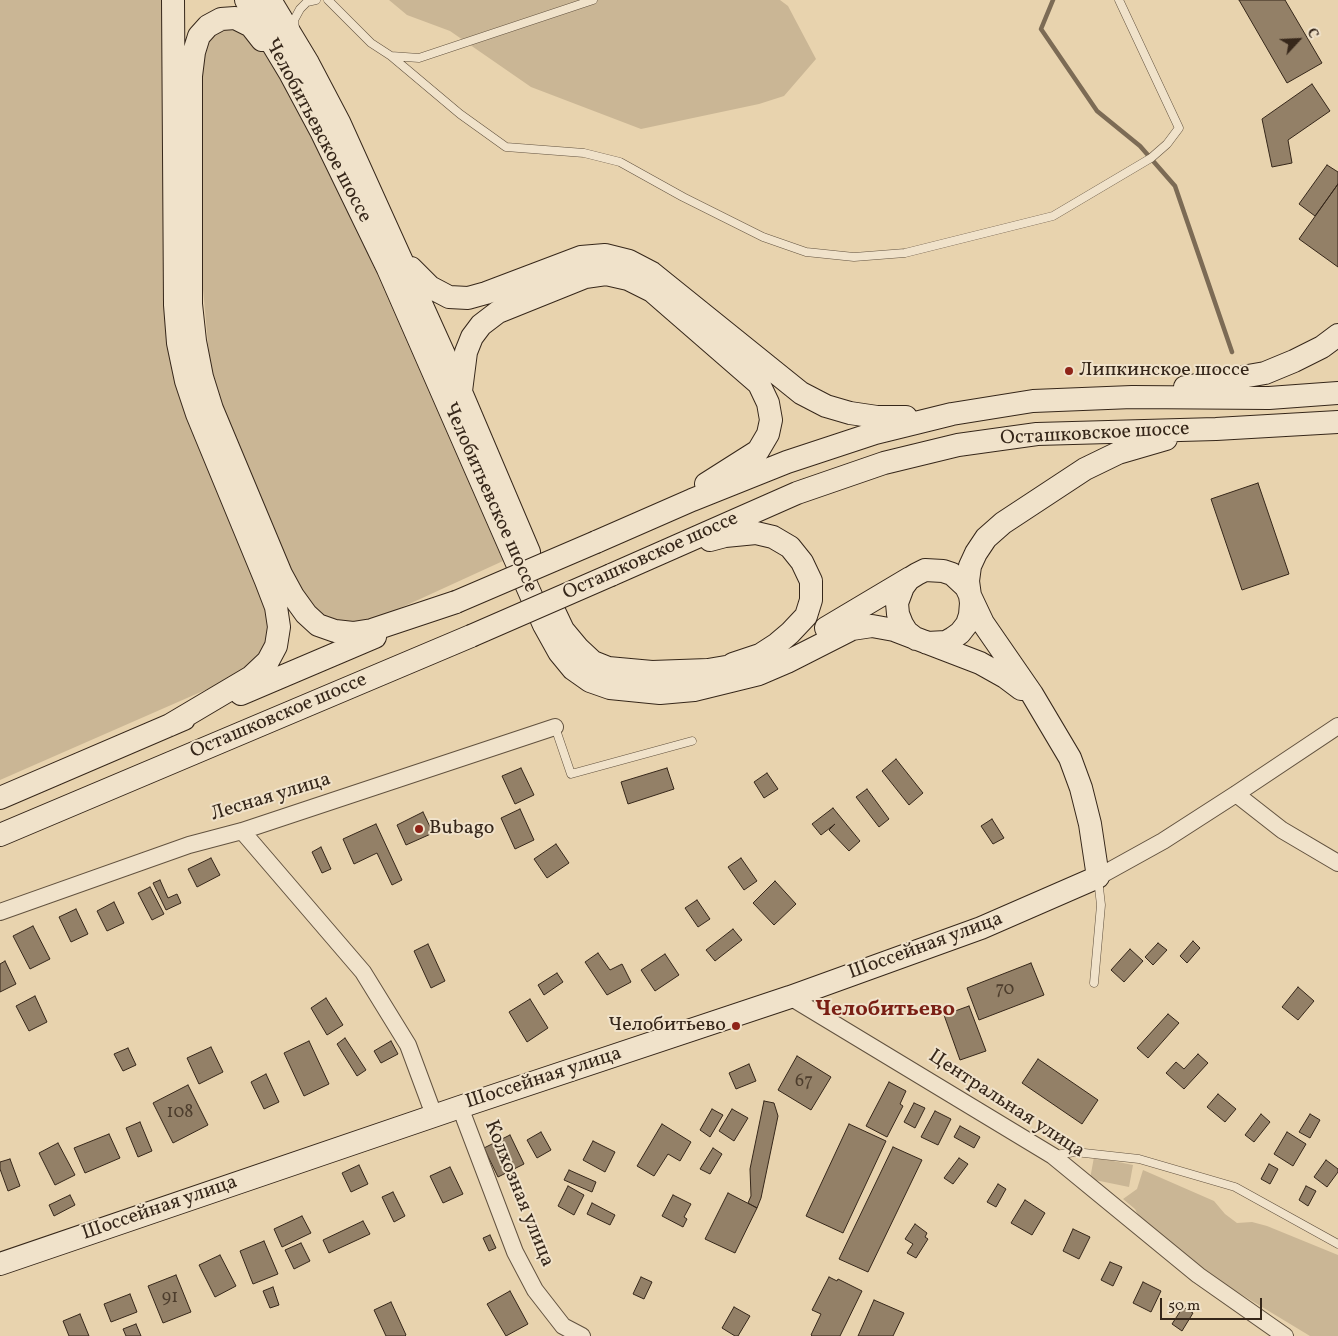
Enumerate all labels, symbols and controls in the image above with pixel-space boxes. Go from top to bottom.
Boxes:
north arrow [1273,15,1323,65]
text: С [1302,25,1323,42]
street label: Челобитьевское шоссе [258,35,376,227]
place label: Липкинское шоссе [1079,359,1249,383]
marker: Липкинское шоссе [1063,365,1075,377]
street label: Челобитьевское шоссе [436,399,542,597]
street label: Осташковское шоссе [1000,418,1190,452]
street label: Осташковское шоссе [560,508,742,606]
street label: Осташковское шоссе [187,669,371,765]
street label: Лесная улица [208,768,334,828]
place label: Bubago [429,817,494,841]
marker: Bubago [413,823,425,835]
street label: Шоссейная улица [845,908,1007,986]
house number: 70 [996,980,1014,1002]
district label: Челобитьево [815,998,955,1024]
place label: Челобитьево [608,1014,726,1038]
marker: Челобитьево [730,1020,742,1032]
street label: Шоссейная улица [463,1042,625,1116]
street label: Центральная улица [923,1045,1089,1165]
house number: 67 [795,1072,813,1094]
house number: 108 [167,1103,193,1125]
street label: Колхозная улица [478,1117,558,1271]
street label: Шоссейная улица [79,1171,241,1247]
house number: 91 [162,1288,178,1310]
scale bar [1163,1288,1266,1320]
text: 50 m [1168,1296,1200,1317]

